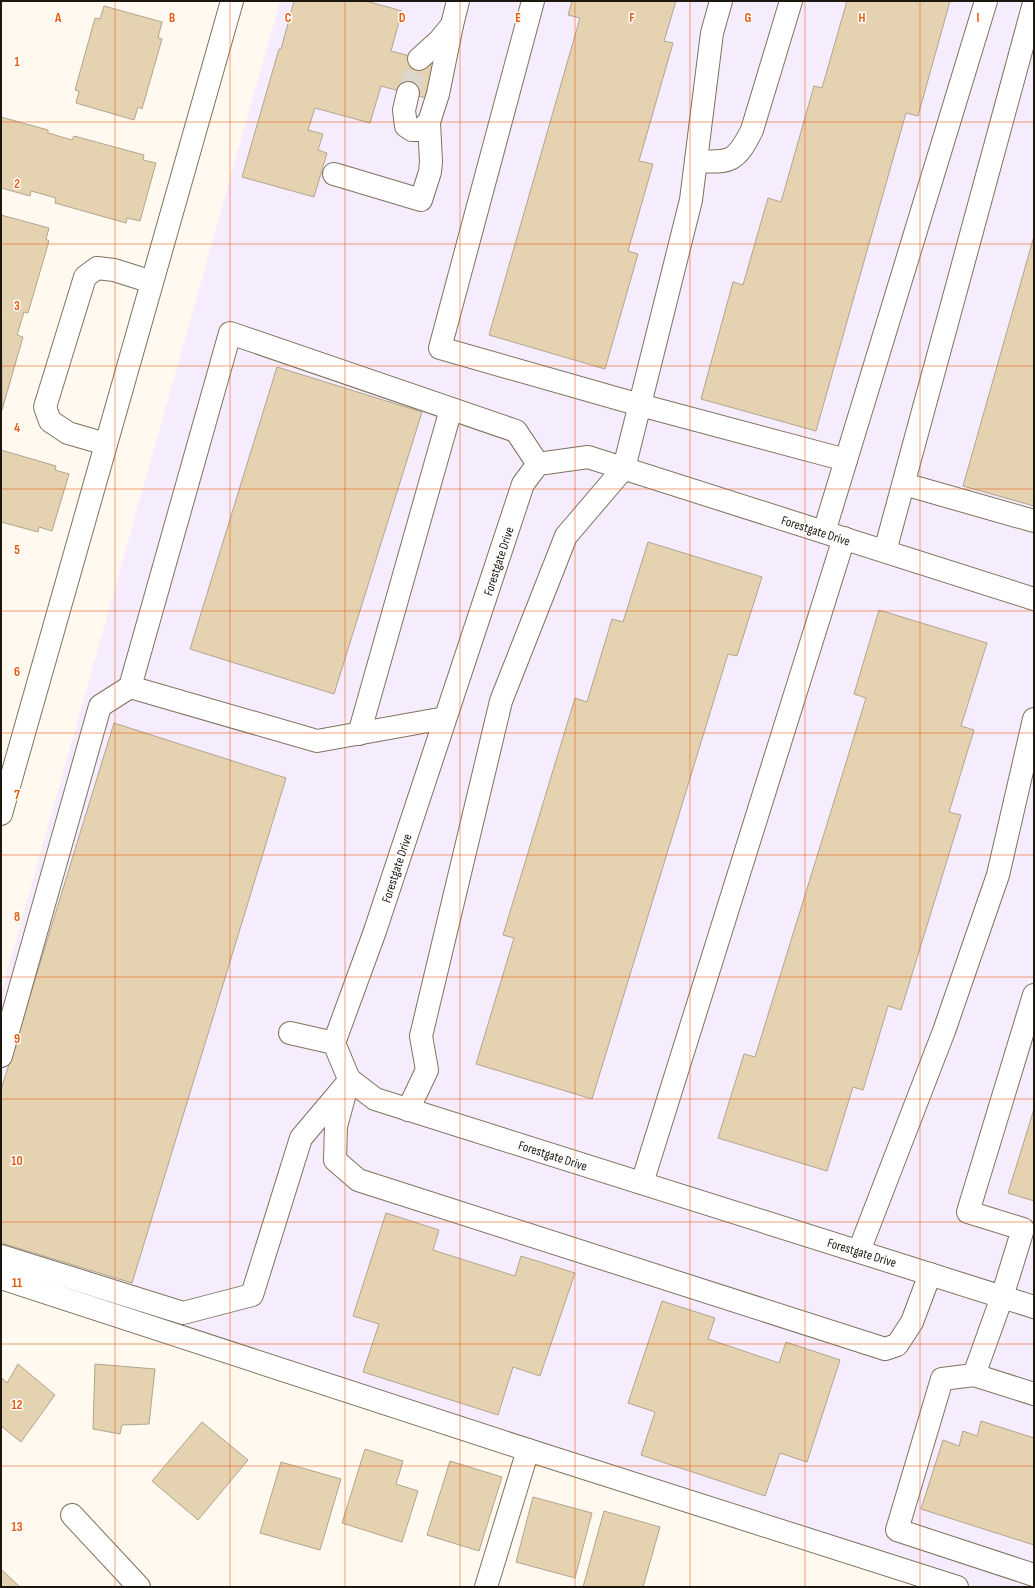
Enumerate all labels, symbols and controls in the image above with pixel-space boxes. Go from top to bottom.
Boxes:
text: A [54,10,62,26]
text: B [169,10,175,26]
text: C [285,10,292,26]
text: D [399,10,406,26]
text: E [515,10,521,26]
text: F [629,10,635,26]
text: G [745,10,752,26]
text: H [859,10,866,26]
text: I [977,10,980,26]
text: 1 [14,54,20,70]
text: 2 [14,176,20,192]
text: 3 [14,298,20,314]
text: 4 [14,420,20,436]
street label: Forestgate Drive [779,512,852,550]
street label: Forestgate Drive [480,525,518,598]
text: 5 [14,542,20,558]
text: 6 [14,664,20,680]
text: 7 [14,787,20,803]
street label: Forestgate Drive [378,832,416,905]
text: 8 [14,909,20,925]
text: 9 [14,1031,20,1047]
street label: Forestgate Drive [516,1137,589,1175]
text: 10 [11,1153,23,1169]
street label: Forestgate Drive [825,1235,898,1271]
text: 11 [12,1275,22,1291]
text: 12 [12,1397,23,1413]
text: 13 [12,1519,23,1535]

